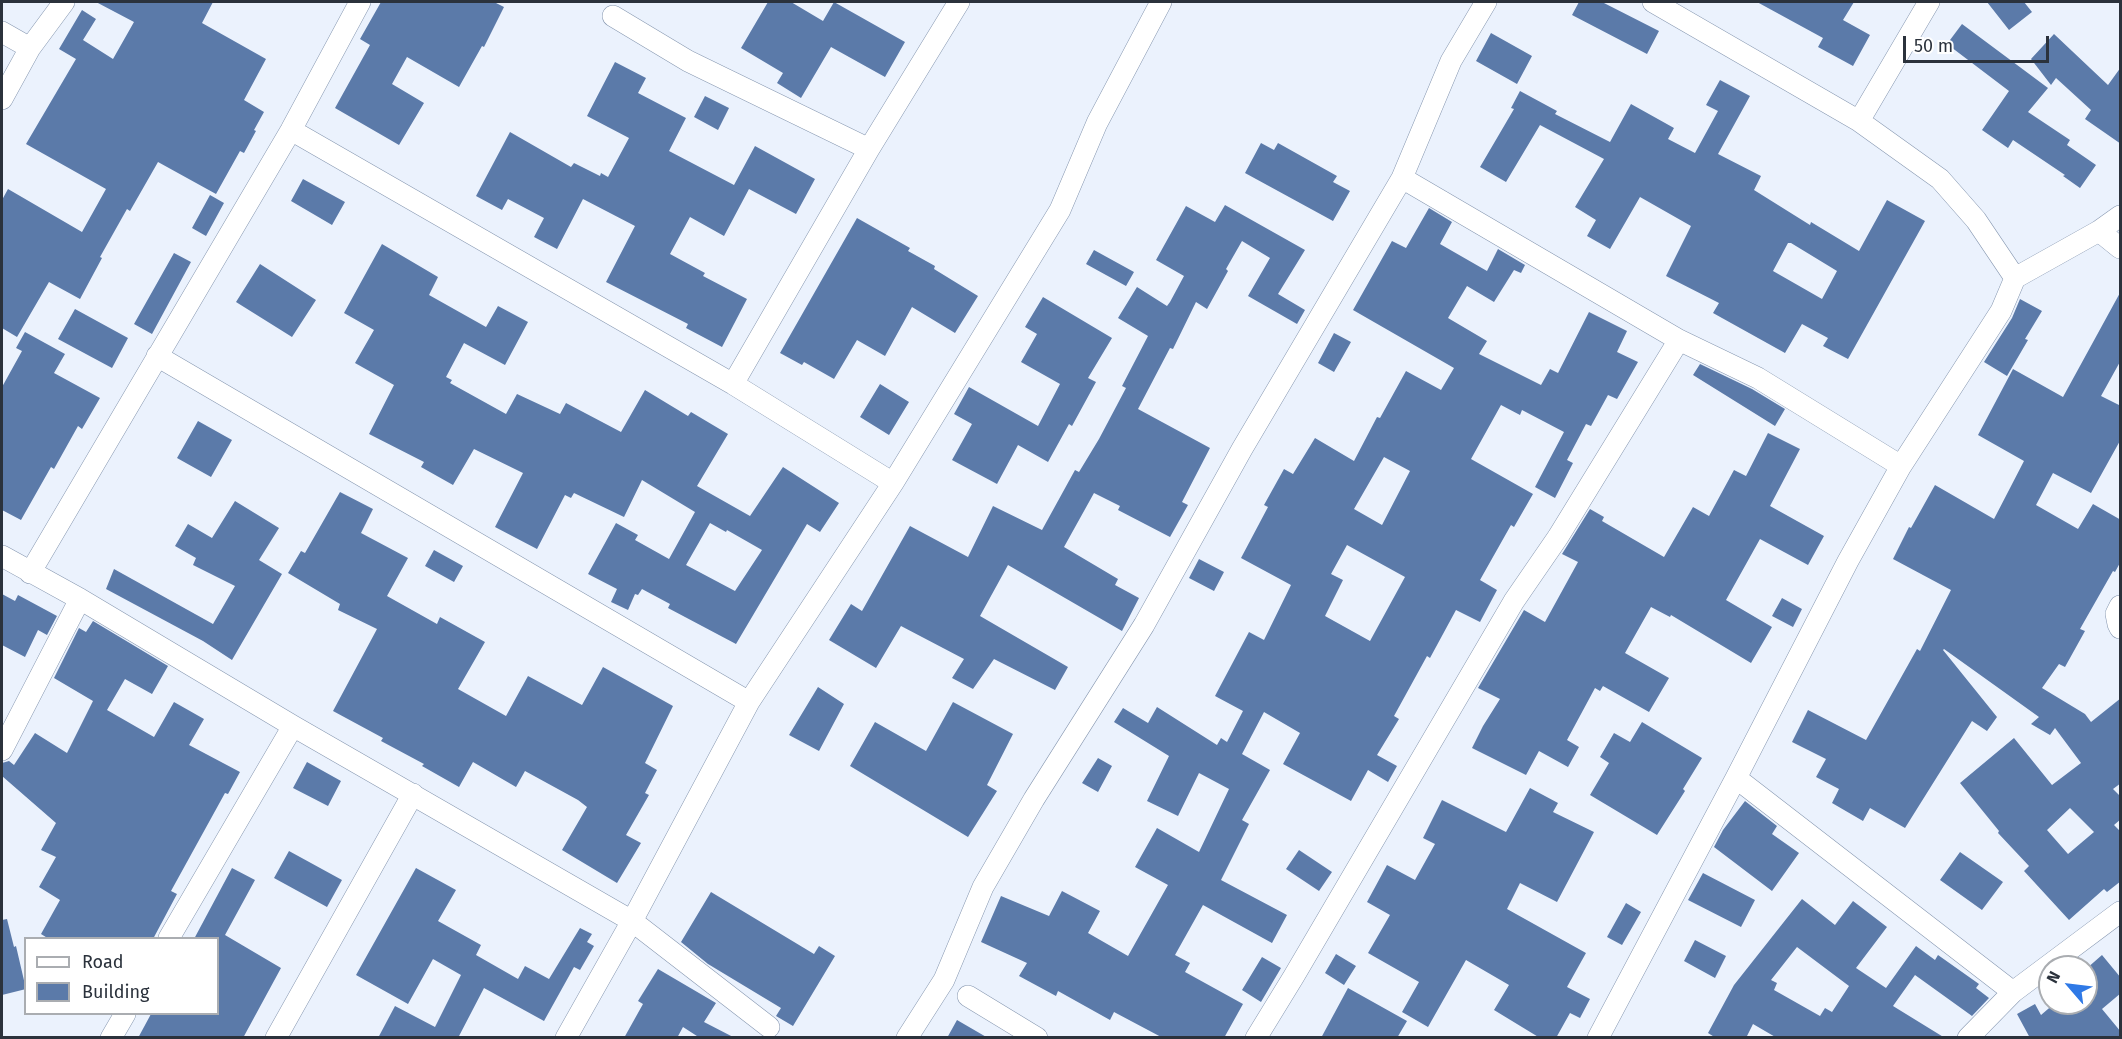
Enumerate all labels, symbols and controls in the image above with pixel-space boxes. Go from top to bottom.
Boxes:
scale bar [1906,24,2052,62]
text: 50 m [1914,35,1953,57]
legend [24,937,219,1015]
text: Road [82,951,124,973]
north arrow [2038,955,2098,1015]
text: N [2043,968,2064,986]
text: Building [82,981,149,1003]

